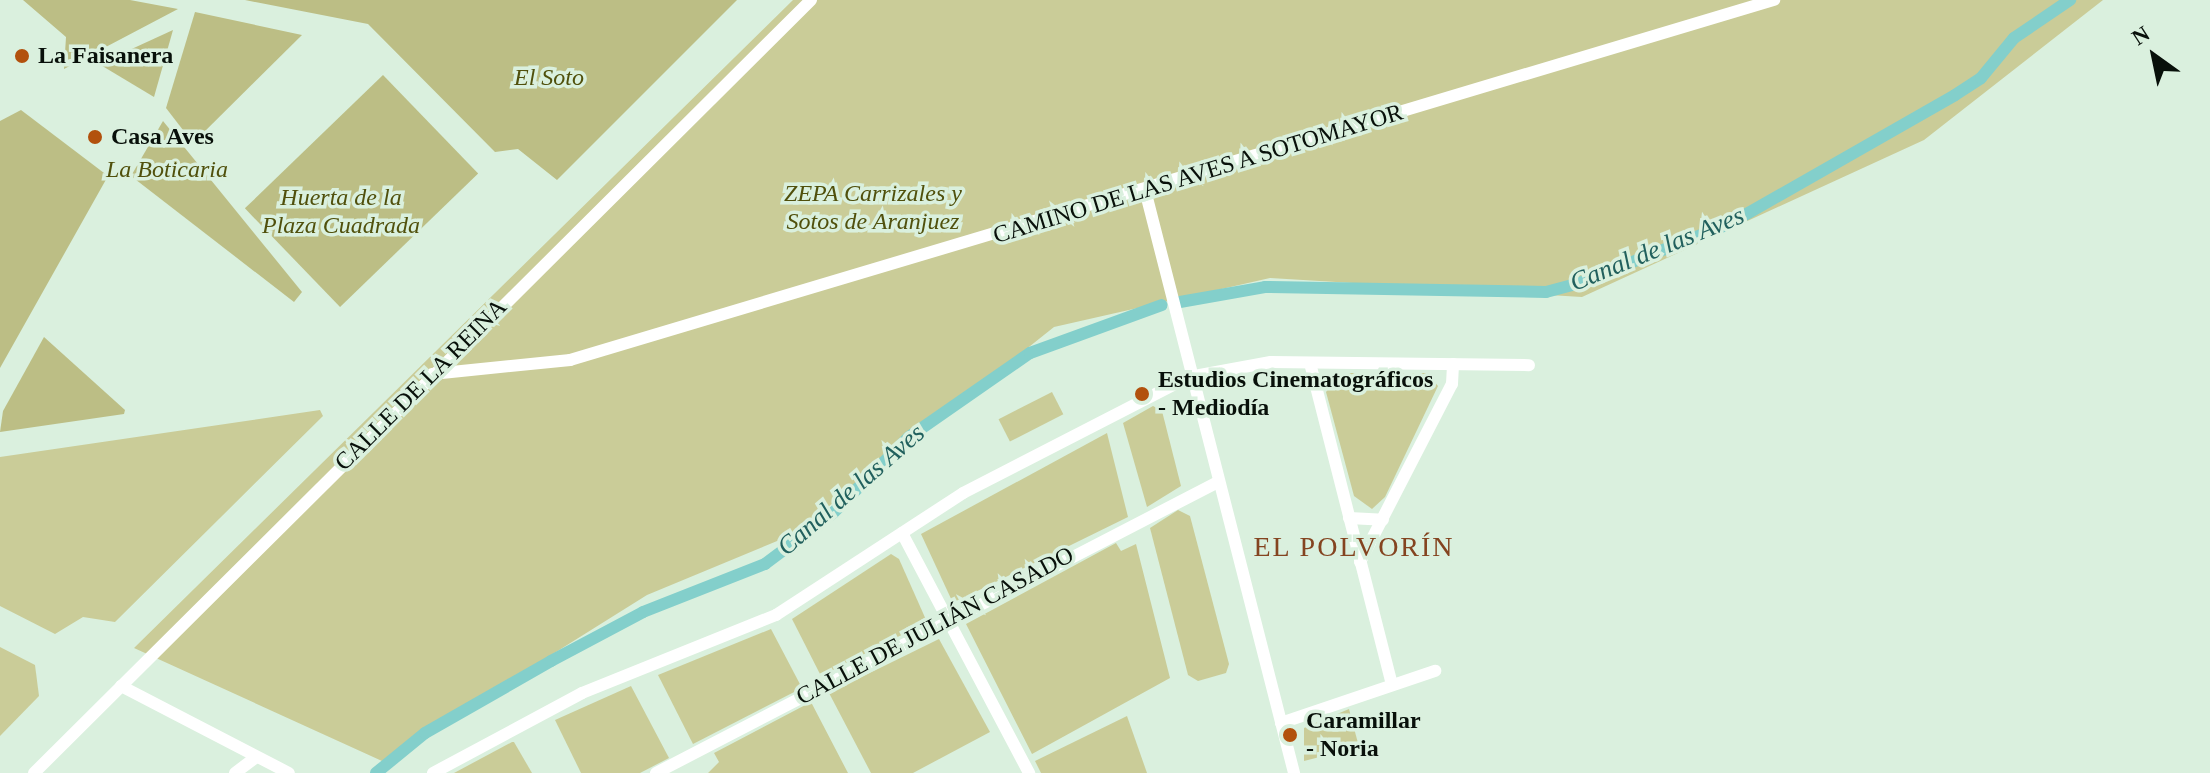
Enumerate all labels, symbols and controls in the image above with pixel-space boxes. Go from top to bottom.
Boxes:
north arrow [2114,16,2194,96]
text: N [2127,21,2154,50]
place label: La Faisanera [38,42,173,70]
marker: La Faisanera [13,47,31,65]
park label: El Soto [514,64,584,92]
street label: CAMINO DE LAS AVES A SOTOMAYOR [988,97,1408,251]
place label: Casa Aves [111,123,215,151]
marker: Casa Aves [86,128,104,146]
park label: La Boticaria [106,156,228,184]
park label: ZEPA Carrizales y Sotos de Aranjuez [784,180,962,236]
park label: Huerta de la Plaza Cuadrada [262,184,420,240]
water label: Canal de las Aves [1565,200,1749,298]
street label: CALLE DE LA REINA [329,293,513,477]
place label: Estudios Cinematográficos - Mediodía [1158,366,1433,422]
marker: Estudios Cinematográficos - Mediodía [1133,385,1151,403]
water label: Canal de las Aves [771,417,931,563]
district label: EL POLVORÍN [1253,530,1455,564]
street label: CALLE DE JULIÁN CASADO [791,541,1079,711]
place label: Caramillar - Noria [1306,707,1421,763]
marker: Caramillar - Noria [1281,726,1299,744]

